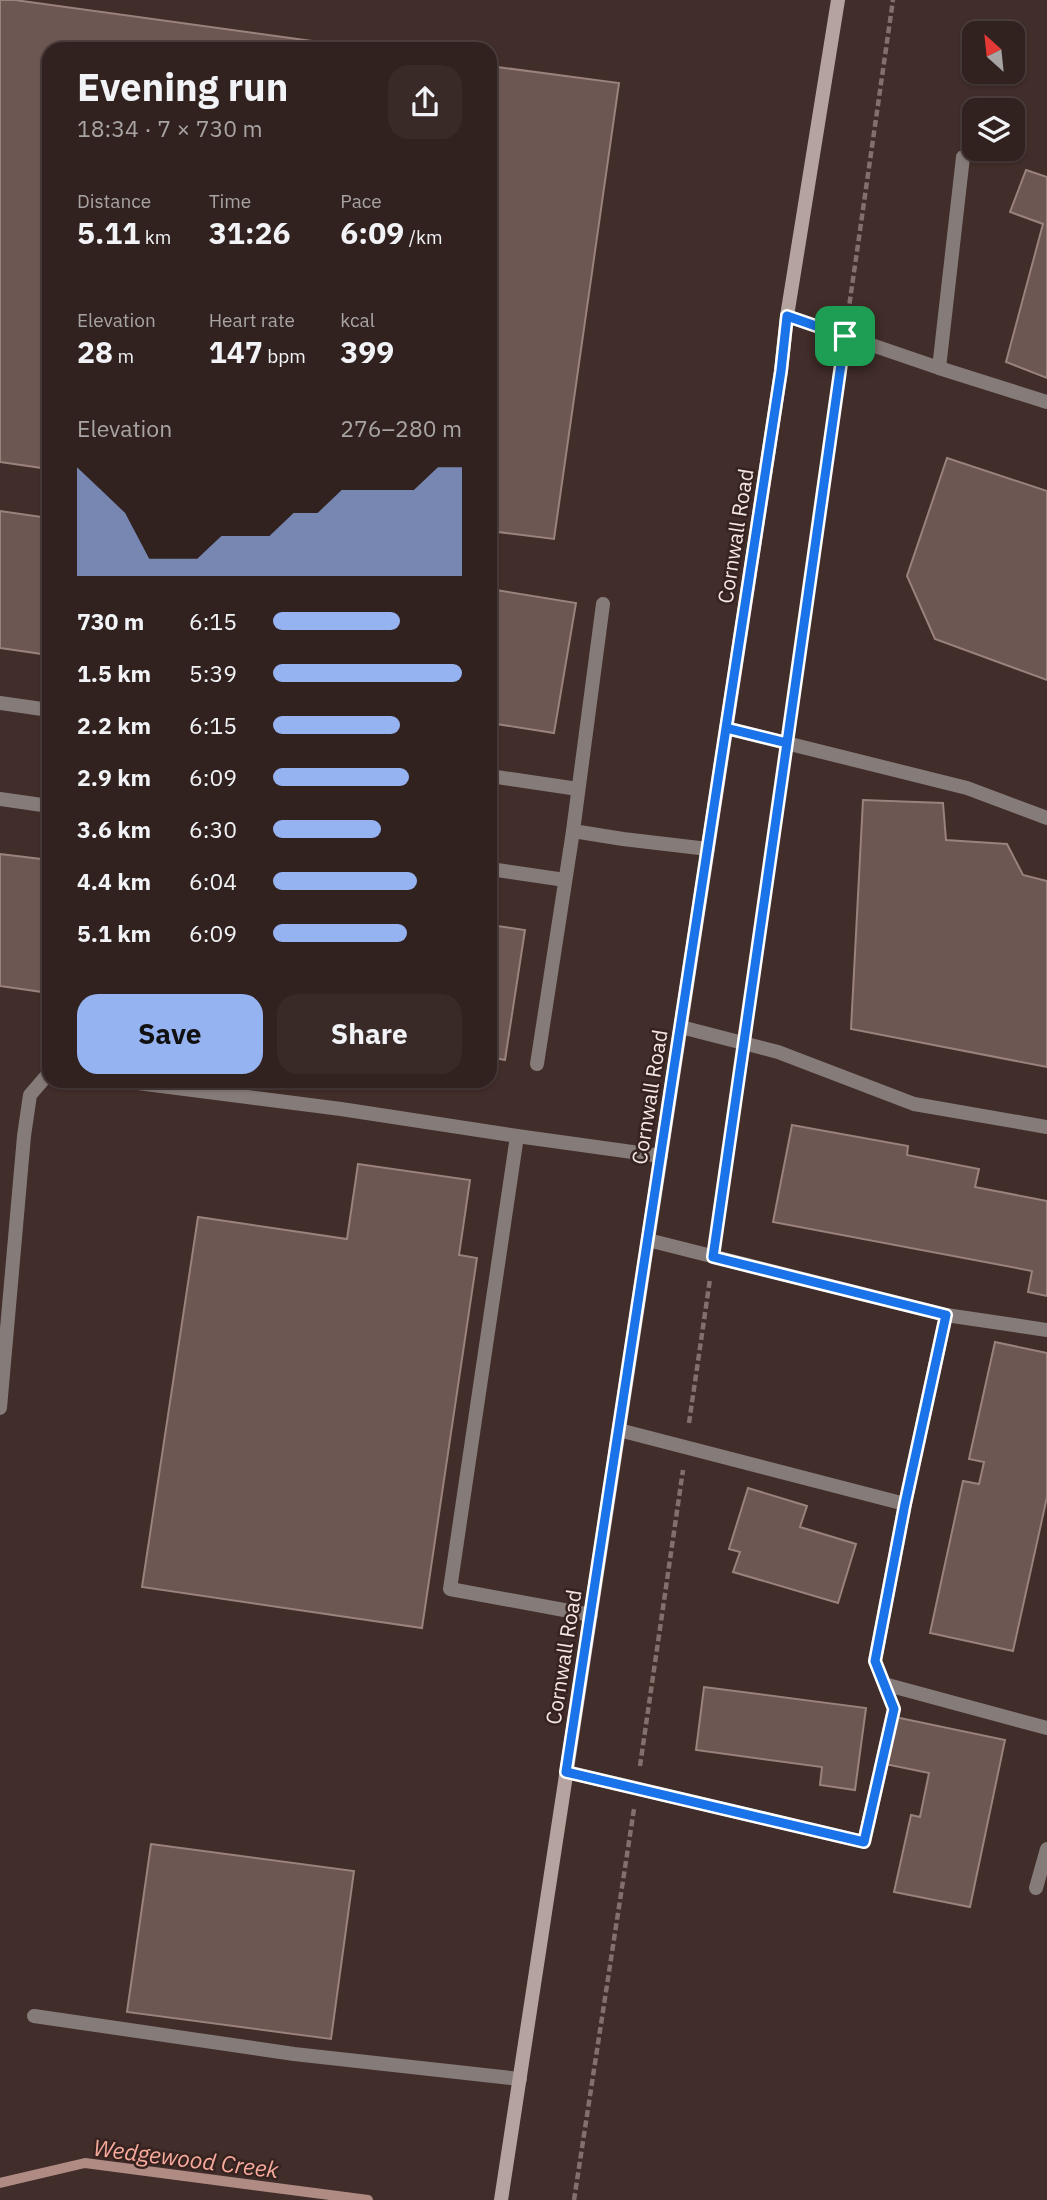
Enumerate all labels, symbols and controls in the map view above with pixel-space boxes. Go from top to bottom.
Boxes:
north arrow [962,21,1026,84]
map controls [962,21,1025,161]
text: Evening run [77,62,288,111]
button: share [388,65,462,139]
button: layers [962,98,1025,161]
text: 18:34 · 7 × 730 m [77,113,263,143]
text: Distance [77,189,151,213]
text: Time [209,189,251,213]
text: Pace [340,189,382,213]
text: 5.11 [77,213,140,252]
text: 31:26 [209,213,291,252]
text: 6:09 [340,213,404,252]
text: km [140,225,171,249]
text: /km [404,225,443,249]
pin [815,306,875,366]
text: Elevation [77,308,156,332]
text: Heart rate [209,308,295,332]
text: kcal [340,308,375,332]
icon: arrive [826,317,864,355]
text: 28 [77,332,113,371]
text: 147 [209,332,263,371]
text: 399 [340,332,394,371]
text: m [113,344,134,368]
text: bpm [263,344,306,368]
text: Elevation [77,413,172,443]
text: 276–280 m [340,413,462,443]
street label: Cornwall Road [711,467,759,605]
text: 730 m [77,606,144,636]
text: 6:15 [189,606,237,636]
text: 1.5 km [77,658,151,688]
text: 5:39 [189,658,237,688]
text: 2.2 km [77,710,151,740]
text: 6:15 [189,710,237,740]
text: 2.9 km [77,762,151,792]
text: 6:09 [189,762,237,792]
text: 3.6 km [77,814,151,844]
text: 6:30 [189,814,237,844]
text: 4.4 km [77,866,151,896]
text: 6:04 [189,866,237,896]
text: 5.1 km [77,918,151,948]
text: 6:09 [189,918,237,948]
button: Save [77,994,263,1074]
button: Share [277,994,462,1074]
street label: Cornwall Road [625,1028,673,1166]
street label: Cornwall Road [539,1588,587,1726]
water label: Wedgewood Creek [92,2132,281,2184]

